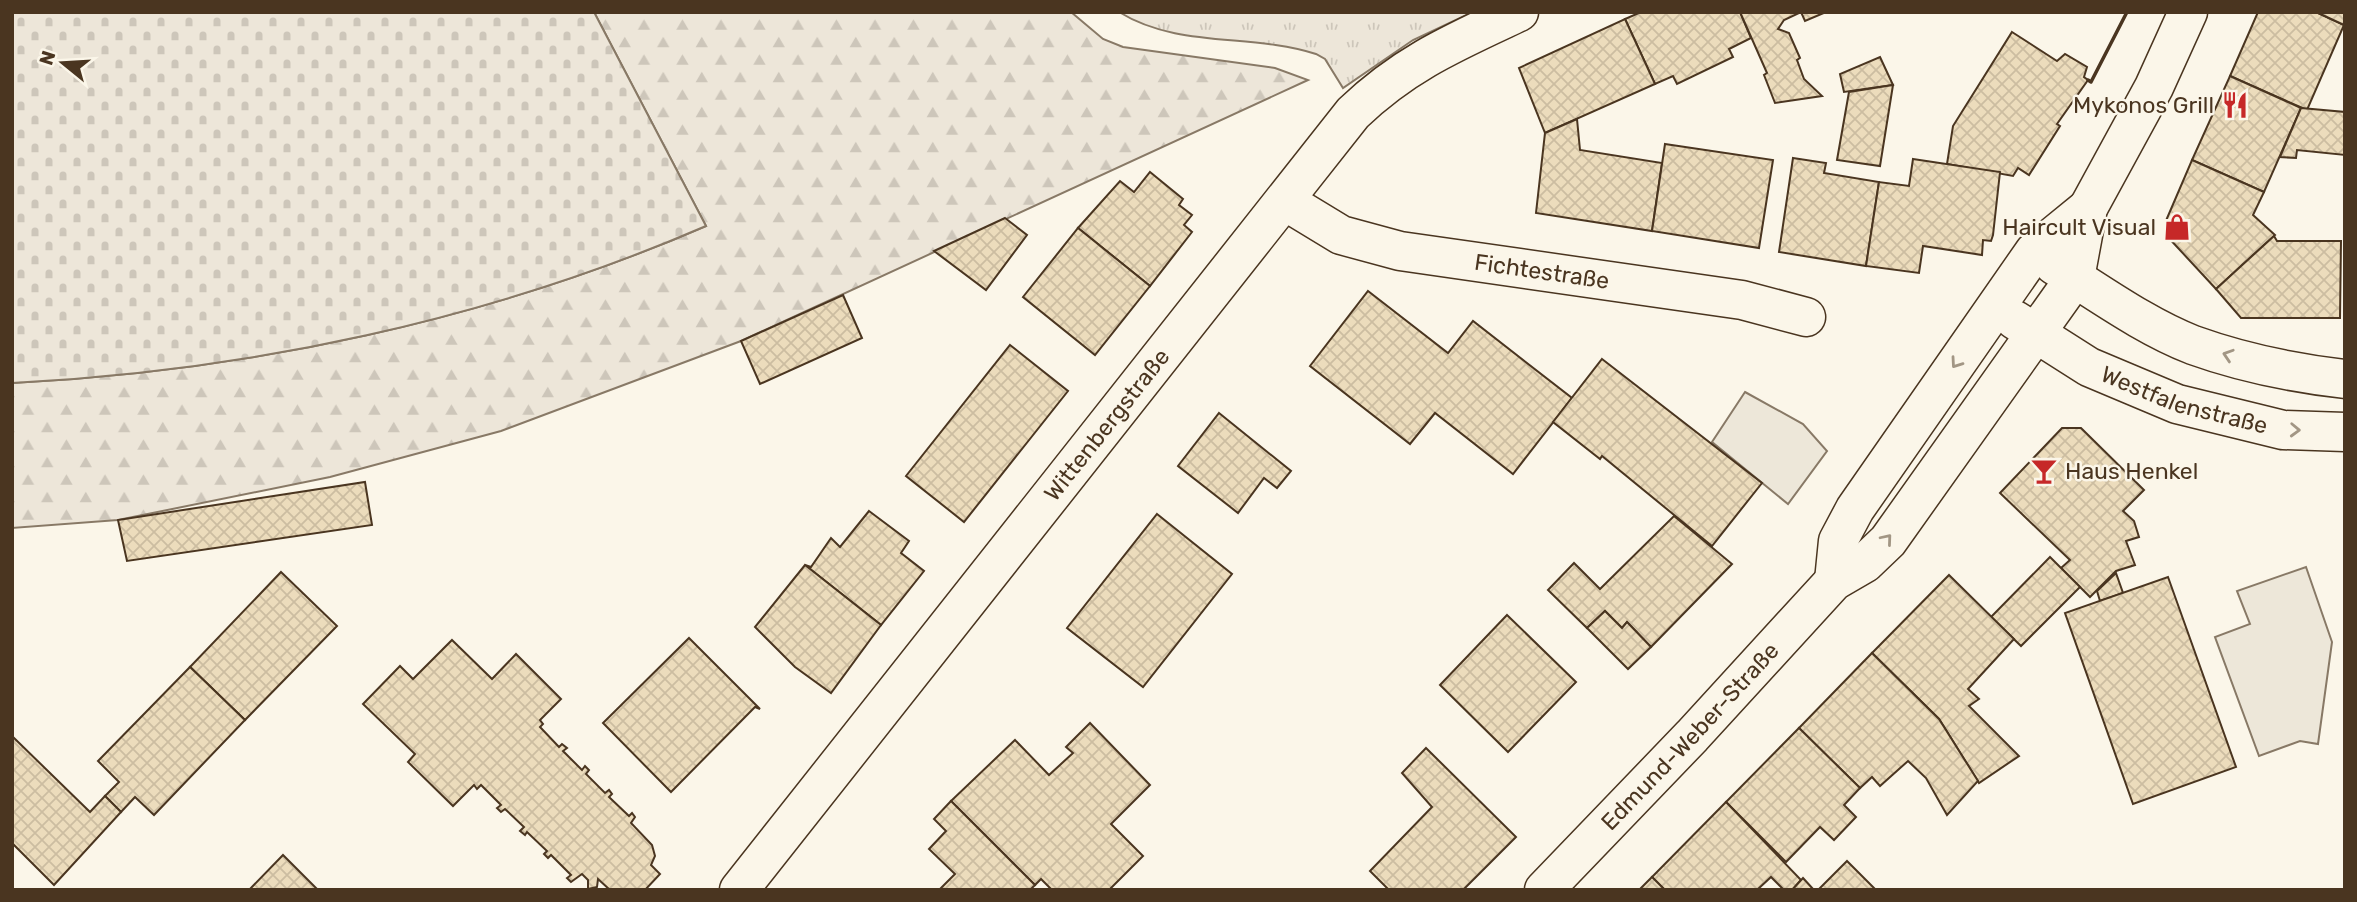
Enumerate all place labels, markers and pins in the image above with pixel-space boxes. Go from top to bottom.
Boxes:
restaurant icon: Mykonos Grill [2220,90,2250,120]
place label: Mykonos Grill [2073,91,2214,119]
shop icon: Haircult Visual [2162,212,2192,242]
place label: Haircult Visual [2002,213,2156,241]
bar icon: Haus Henkel [2029,456,2059,486]
place label: Haus Henkel [2065,457,2198,485]

